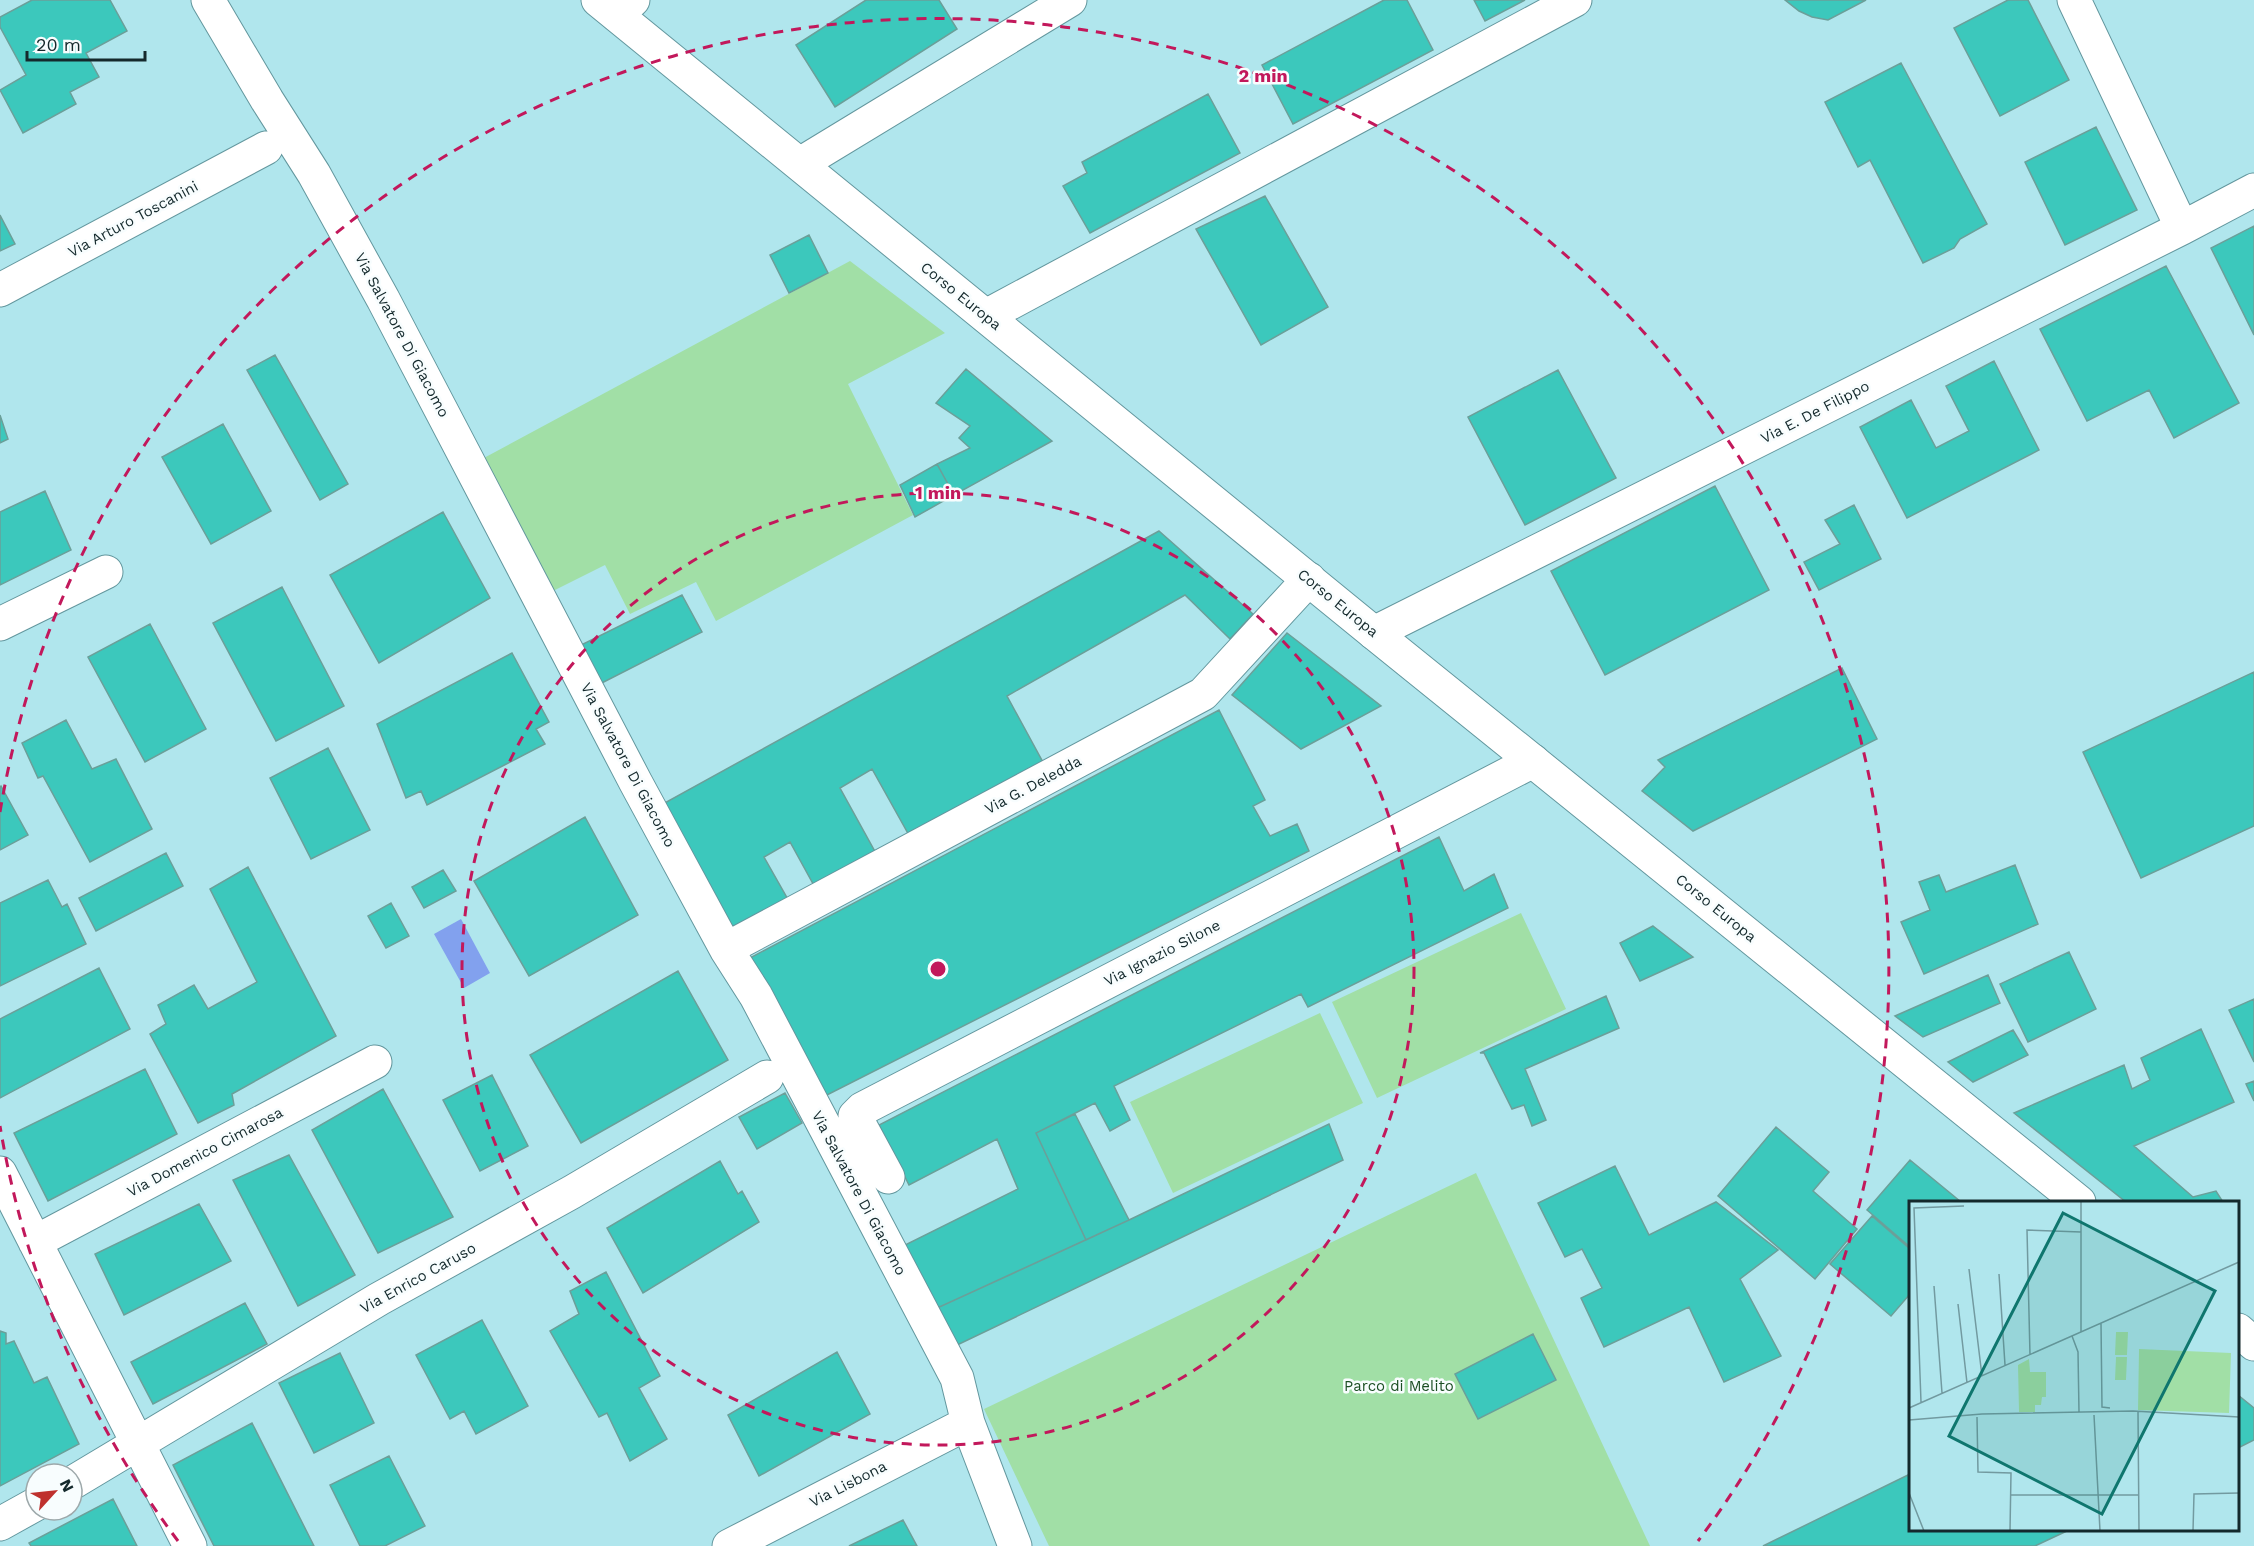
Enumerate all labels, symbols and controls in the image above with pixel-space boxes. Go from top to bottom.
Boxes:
scale bar [27,24,146,62]
text: 20 m [36,34,81,55]
text: 2 min [1238,65,1288,86]
street label: Via Arturo Toscanini [65,177,201,261]
street label: Via Salvatore Di Giacomo [351,250,453,420]
street label: Corso Europa [917,258,1005,334]
street label: Via E. De Filippo [1758,377,1872,447]
text: 1 min [915,482,961,503]
street label: Corso Europa [1294,565,1382,641]
street label: Via Salvatore Di Giacomo [577,680,679,850]
street label: Via G. Deledda [982,752,1085,818]
street label: Corso Europa [1672,870,1760,946]
street label: Via Ignazio Silone [1101,916,1223,990]
centre of rings [928,959,948,979]
street label: Via Domenico Cimarosa [124,1103,286,1201]
street label: Via Salvatore Di Giacomo [808,1108,910,1278]
inset map [1909,1201,2239,1531]
street label: Via Enrico Caruso [357,1239,479,1317]
park label: Parco di Melito [1344,1377,1454,1395]
street label: Via Lisbona [806,1457,890,1511]
north arrow [24,1462,84,1522]
text: N [56,1476,78,1495]

